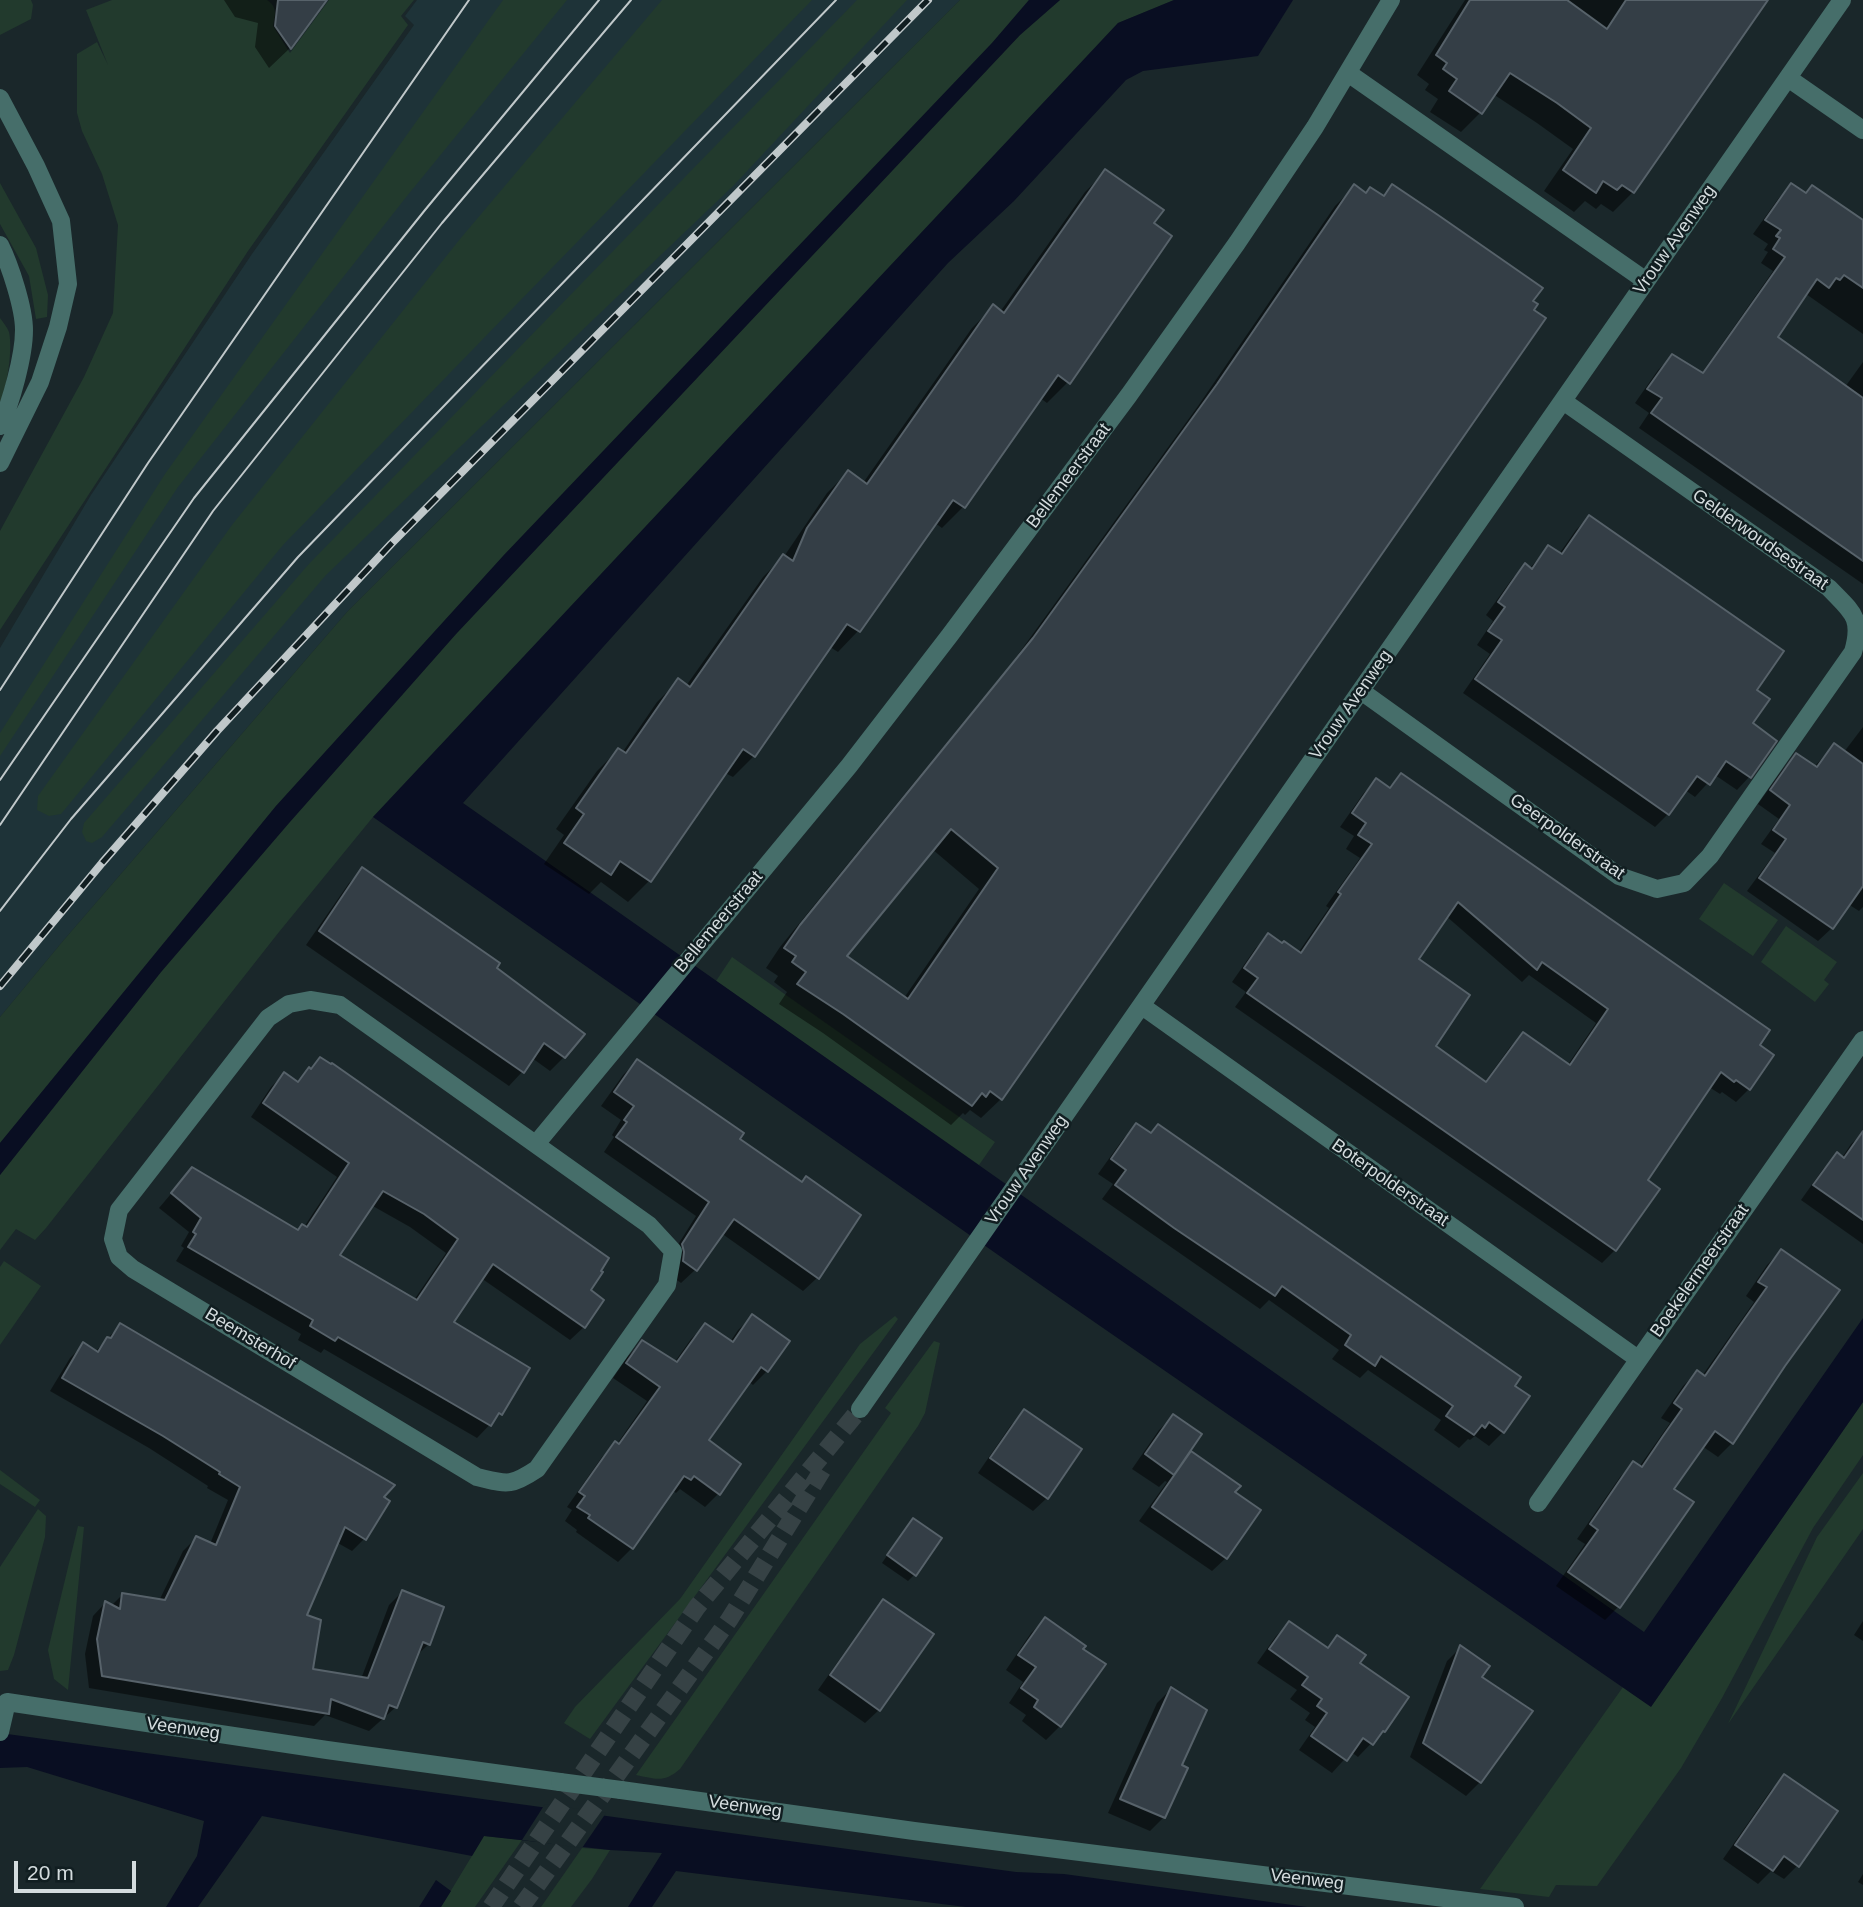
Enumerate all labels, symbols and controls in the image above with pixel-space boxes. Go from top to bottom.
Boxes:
street label: Vrouw Avenweg [1629,181,1721,299]
street label: Bellemeerstraat [1022,419,1116,533]
street label: Gelderwoudsestraat [1688,485,1832,595]
street label: Vrouw Avenweg [1305,646,1397,764]
street label: Geerpolderstraat [1505,789,1629,885]
street label: Bellemeerstraat [670,867,768,977]
street label: Vrouw Avenweg [981,1111,1073,1229]
street label: Boterpolderstraat [1327,1135,1453,1231]
street label: Boekelermeerstraat [1646,1200,1754,1342]
street label: Beemsterhof [201,1303,299,1375]
street label: Veenweg [145,1713,221,1745]
street label: Veenweg [707,1791,783,1823]
scale bar [18,1848,140,1892]
text: 20 m [27,1861,74,1884]
street label: Veenweg [1269,1865,1345,1895]

